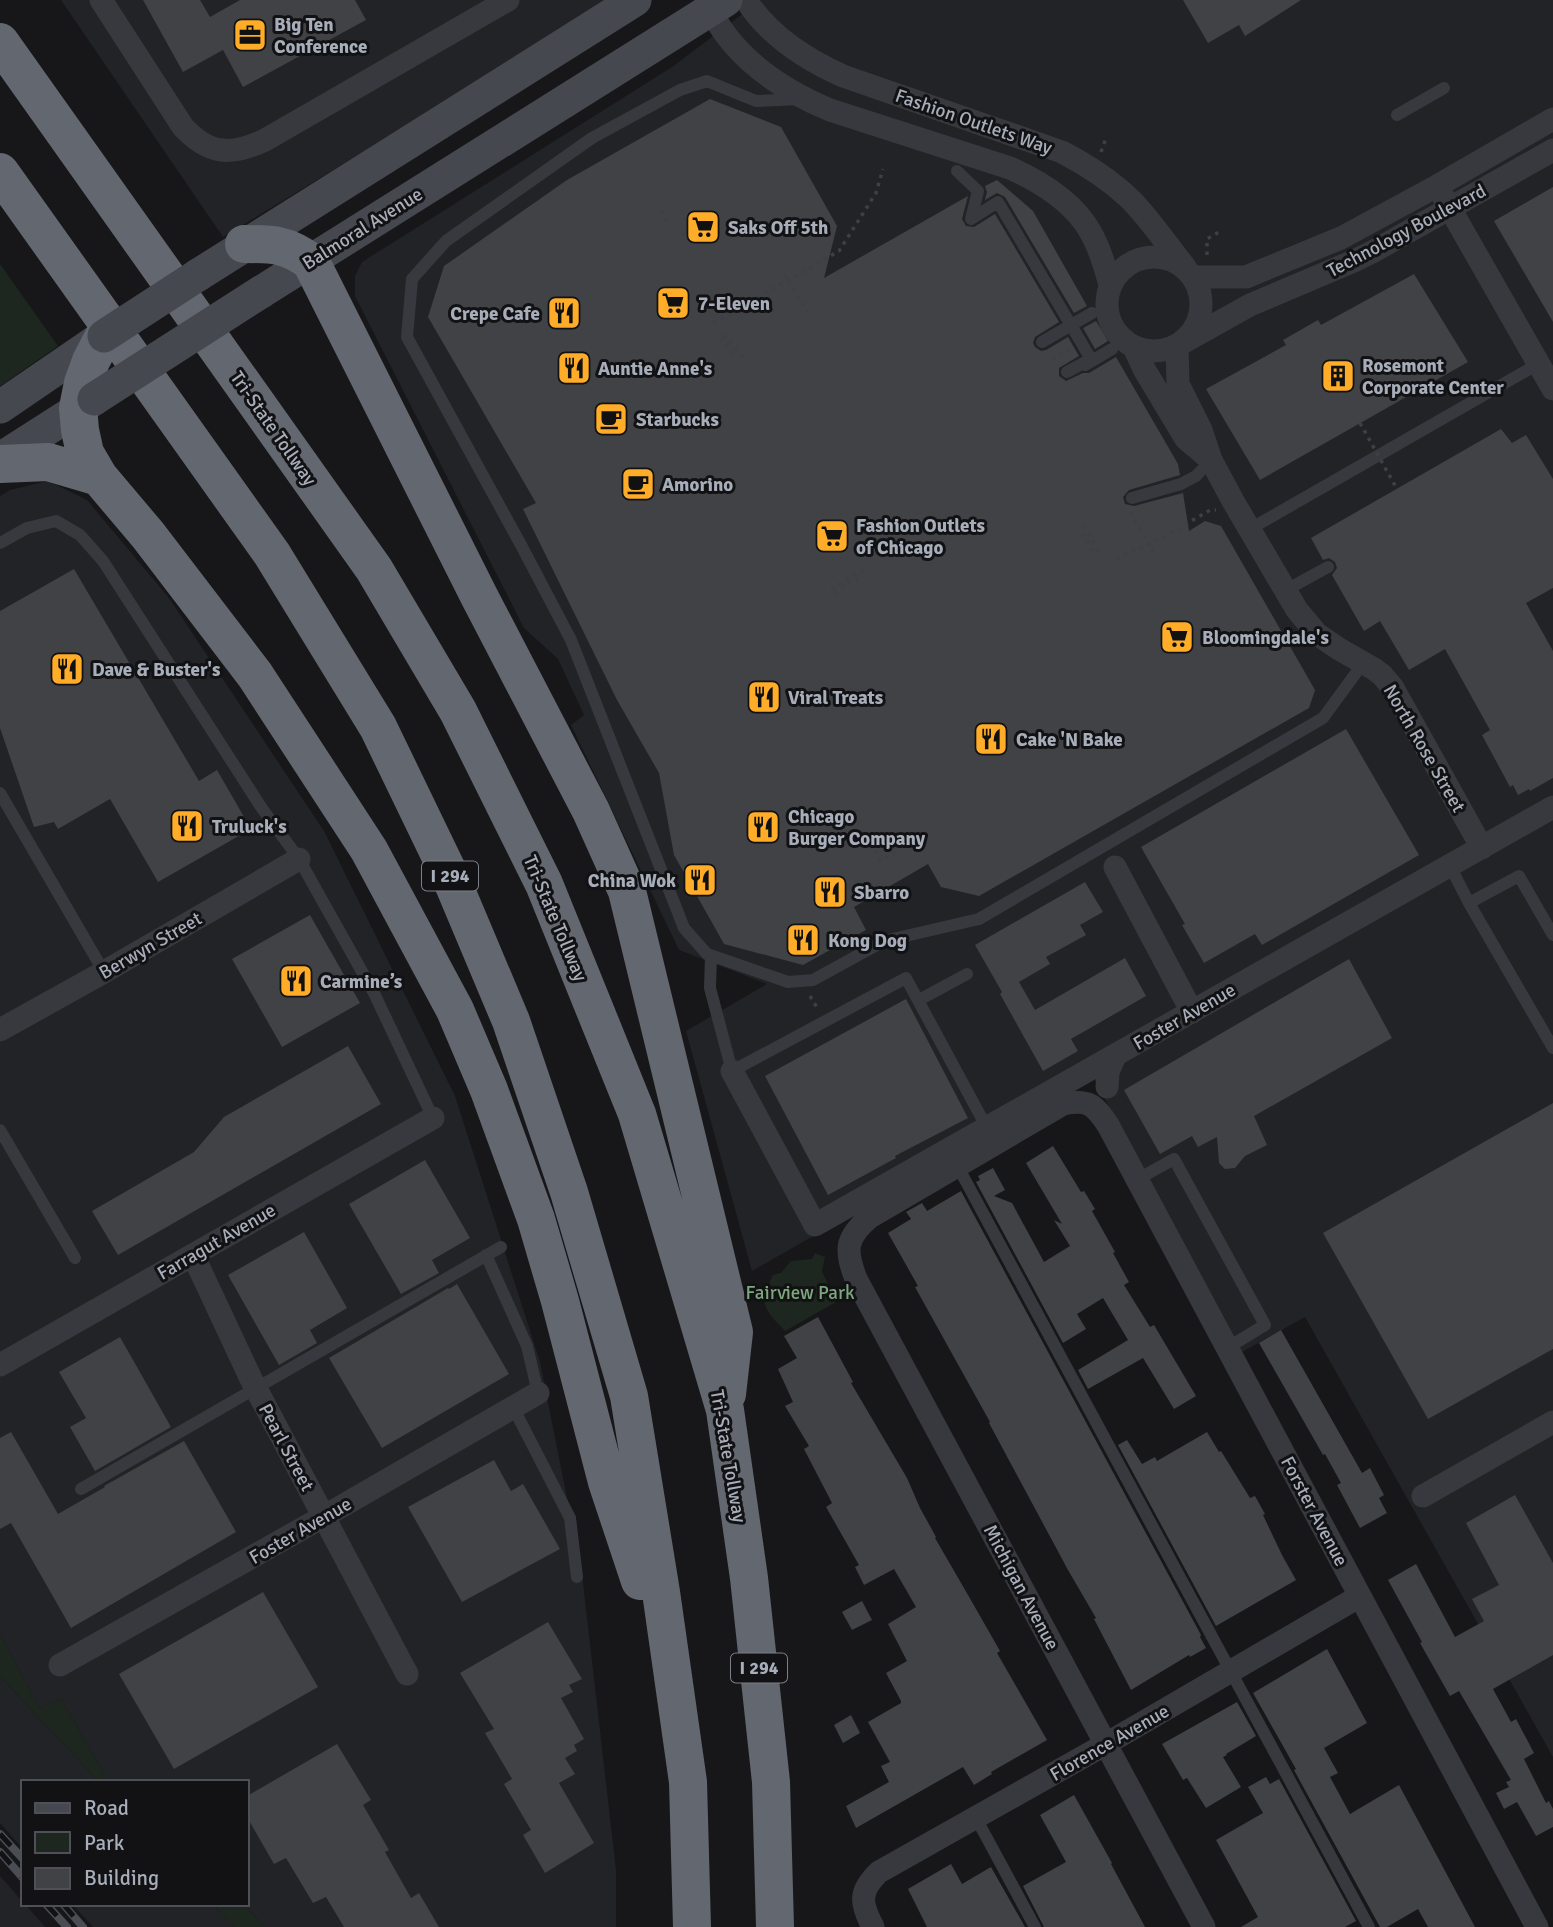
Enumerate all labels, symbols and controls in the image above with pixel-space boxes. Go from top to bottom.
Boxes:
place label: Big Ten Conference [274,13,367,59]
office icon: Big Ten Conference [231,16,269,54]
street label: Fashion Outlets Way [892,84,1055,160]
street label: Technology Boulevard [1323,179,1490,283]
street label: Balmoral Avenue [298,182,427,275]
supermarket icon: Saks Off 5th [684,208,722,246]
place label: Saks Off 5th [728,216,828,240]
supermarket icon: 7-Eleven [654,284,692,322]
place label: 7-Eleven [698,292,770,316]
restaurant icon: Crepe Cafe [545,294,583,332]
place label: Crepe Cafe [450,302,540,326]
restaurant icon: Auntie Anne's [555,349,593,387]
place label: Rosemont Corporate Center [1362,354,1504,400]
place label: Auntie Anne's [598,357,712,381]
building icon: Rosemont Corporate Center [1319,357,1357,395]
street label: Tri-State Tollway [225,367,322,491]
cafe icon: Starbucks [592,400,630,438]
place label: Starbucks [636,408,719,432]
cafe icon: Amorino [619,465,657,503]
place label: Amorino [662,473,733,497]
place label: Fashion Outlets of Chicago [856,514,985,560]
supermarket icon: Fashion Outlets of Chicago [813,517,851,555]
supermarket icon: Bloomingdale's [1158,618,1196,656]
place label: Bloomingdale's [1202,626,1329,650]
restaurant icon: Dave & Buster's [48,650,86,688]
place label: Dave & Buster's [92,658,220,682]
restaurant icon: Viral Treats [745,678,783,716]
street label: North Rose Street [1378,680,1471,817]
place label: Viral Treats [788,686,883,710]
restaurant icon: Cake 'N Bake [972,720,1010,758]
place label: Cake 'N Bake [1016,728,1123,752]
place label: Chicago Burger Company [788,805,926,851]
restaurant icon: Truluck's [168,807,206,845]
restaurant icon: Chicago Burger Company [744,808,782,846]
place label: Truluck's [212,815,287,839]
street label: Tri-State Tollway [518,852,592,985]
restaurant icon: China Wok [681,861,719,899]
road number: I 294 [422,862,478,890]
place label: China Wok [588,869,676,893]
restaurant icon: Sbarro [811,873,849,911]
place label: Sbarro [854,881,909,905]
street label: Berwyn Street [95,907,207,985]
restaurant icon: Kong Dog [784,921,822,959]
place label: Kong Dog [828,929,907,953]
restaurant icon: Carmine’s [277,962,315,1000]
place label: Carmine’s [320,970,402,994]
street label: Foster Avenue [1129,978,1240,1056]
street label: Farragut Avenue [153,1198,280,1286]
park label: Fairview Park [746,1281,855,1305]
street label: Tri-State Tollway [705,1388,752,1525]
street label: Pearl Street [253,1400,319,1496]
street label: Forster Avenue [1275,1452,1353,1571]
street label: Foster Avenue [245,1492,356,1570]
street label: Michigan Avenue [978,1521,1064,1654]
road number: I 294 [731,1653,787,1682]
street label: Florence Avenue [1046,1699,1173,1787]
legend [21,1780,248,1906]
text: Road [84,1795,129,1821]
text: Park [84,1830,125,1856]
text: Building [84,1865,159,1891]

